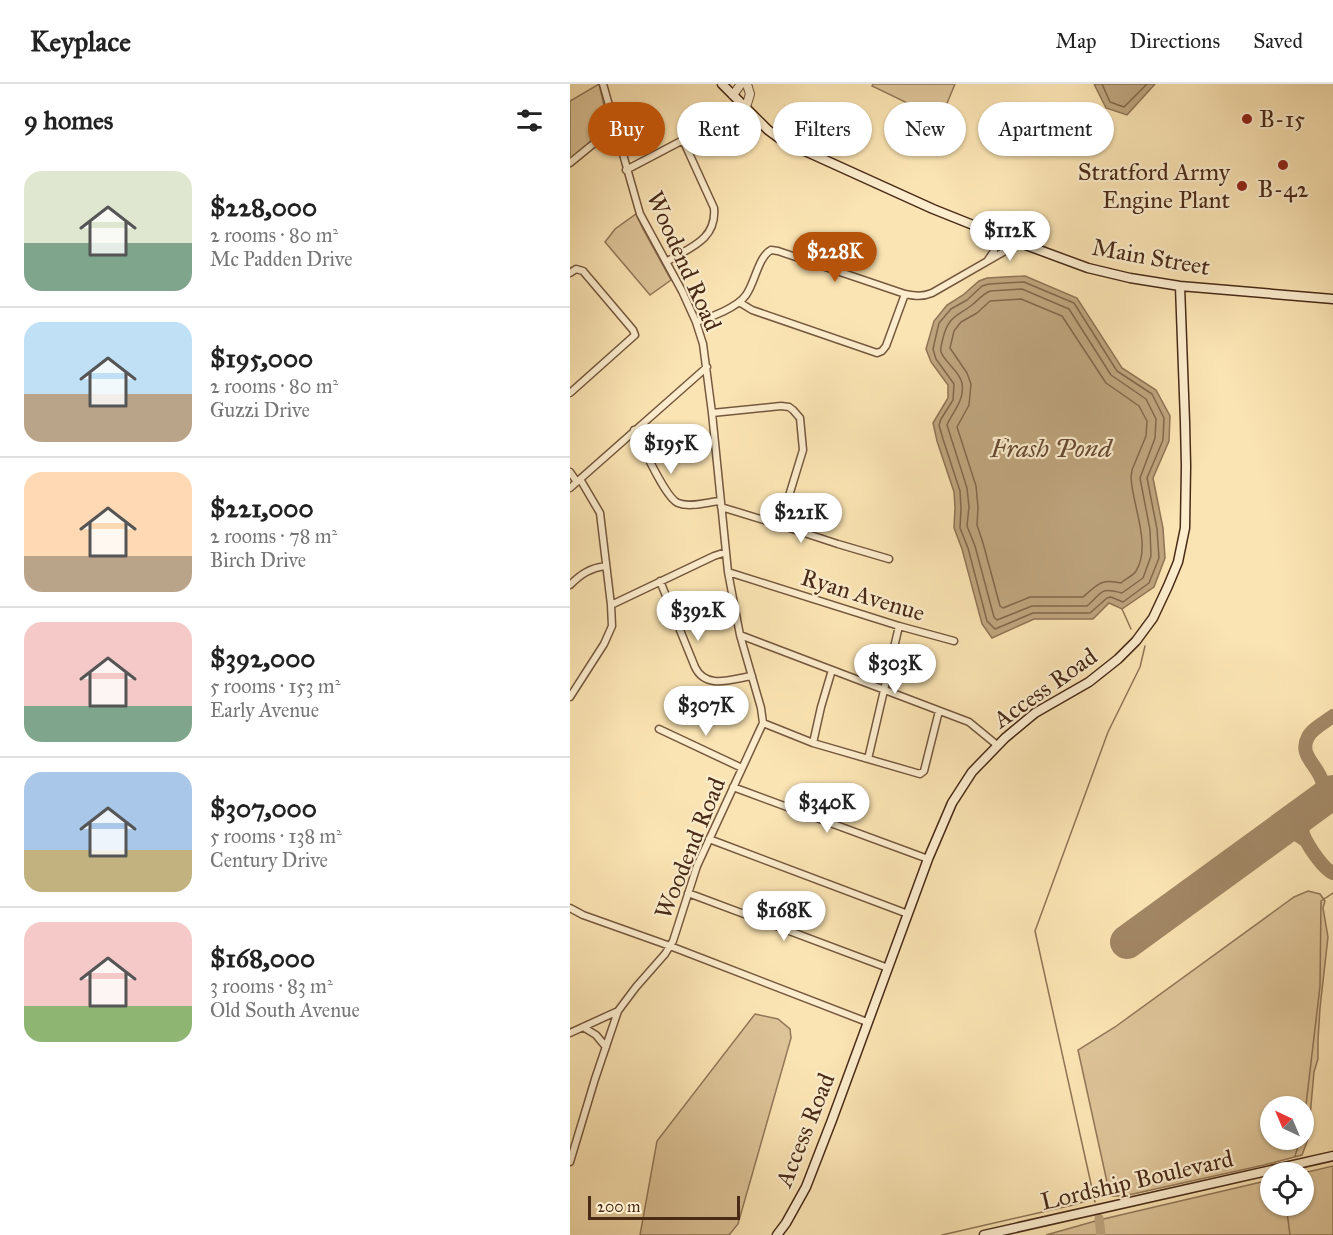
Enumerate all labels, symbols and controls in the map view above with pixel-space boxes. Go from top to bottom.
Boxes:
text: Keyplace [30,24,131,59]
text: Map [1056,28,1097,54]
text: Directions [1130,28,1220,54]
text: Saved [1253,28,1303,54]
chip: Buy [588,102,665,156]
chip: Rent [677,102,761,156]
chip: Filters [773,102,872,156]
chip: New [884,102,966,156]
chip: Apartment [978,102,1114,156]
text: 9 homes [24,104,113,136]
icon: filters [513,104,546,137]
place label: B-15 [1259,104,1305,134]
marker: B-15 [1240,112,1254,126]
place label: Stratford Army Engine Plant [1078,157,1231,215]
marker: B-42 [1276,158,1290,172]
place label: B-42 [1258,174,1309,204]
marker: Stratford Army Engine Plant [1235,179,1249,193]
street label: Woodend Road [640,187,728,335]
text: $228,000 [210,191,317,223]
icon: home [72,195,144,267]
pin: $112K [968,211,1052,262]
text: $112K [984,218,1036,242]
text: 2 rooms · 80 m² [210,223,338,247]
pin: $228K [793,232,877,283]
street label: Main Street [1090,232,1213,282]
text: $228K [807,239,863,263]
text: Mc Padden Drive [210,247,353,271]
text: $195,000 [210,342,313,374]
icon: home [72,346,144,418]
text: 2 rooms · 80 m² [210,374,338,398]
text: Guzzi Drive [210,398,310,422]
pin: $195K [629,424,713,475]
text: $195K [644,431,698,455]
water label: Frash Pond [989,432,1113,464]
text: $221,000 [210,492,314,524]
pin: $221K [759,493,843,544]
icon: home [72,496,144,568]
text: $221K [774,500,828,524]
text: 2 rooms · 78 m² [210,524,337,548]
text: Birch Drive [210,548,306,572]
street label: Ryan Avenue [797,562,929,628]
pin: $392K [656,591,740,642]
text: $392K [671,598,725,622]
street label: Access Road [986,641,1103,735]
text: $392,000 [210,642,315,674]
pin: $303K [853,644,937,695]
icon: home [72,646,144,718]
text: $303K [868,651,922,675]
text: 5 rooms · 153 m² [210,674,340,698]
pin: $307K [664,686,748,737]
text: $307K [678,693,734,717]
text: Early Avenue [210,698,319,722]
street label: Woodend Road [648,773,732,923]
pin: $340K [785,783,869,834]
text: $340K [799,790,855,814]
text: $307,000 [210,792,317,824]
icon: home [72,796,144,868]
text: 5 rooms · 138 m² [210,824,342,848]
text: Century Drive [210,848,328,872]
pin: $168K [742,891,826,942]
text: $168K [757,898,811,922]
text: $168,000 [210,942,315,974]
icon: home [72,946,144,1018]
text: 3 rooms · 83 m² [210,974,333,998]
text: Old South Avenue [210,998,360,1022]
street label: Access Road [768,1069,841,1192]
north arrow [1260,1096,1314,1150]
map controls [1260,1096,1314,1216]
street label: Lordship Boulevard [1038,1143,1236,1217]
button: locate [1260,1162,1314,1216]
scale bar [588,1193,740,1220]
text: 200 m [597,1197,640,1216]

